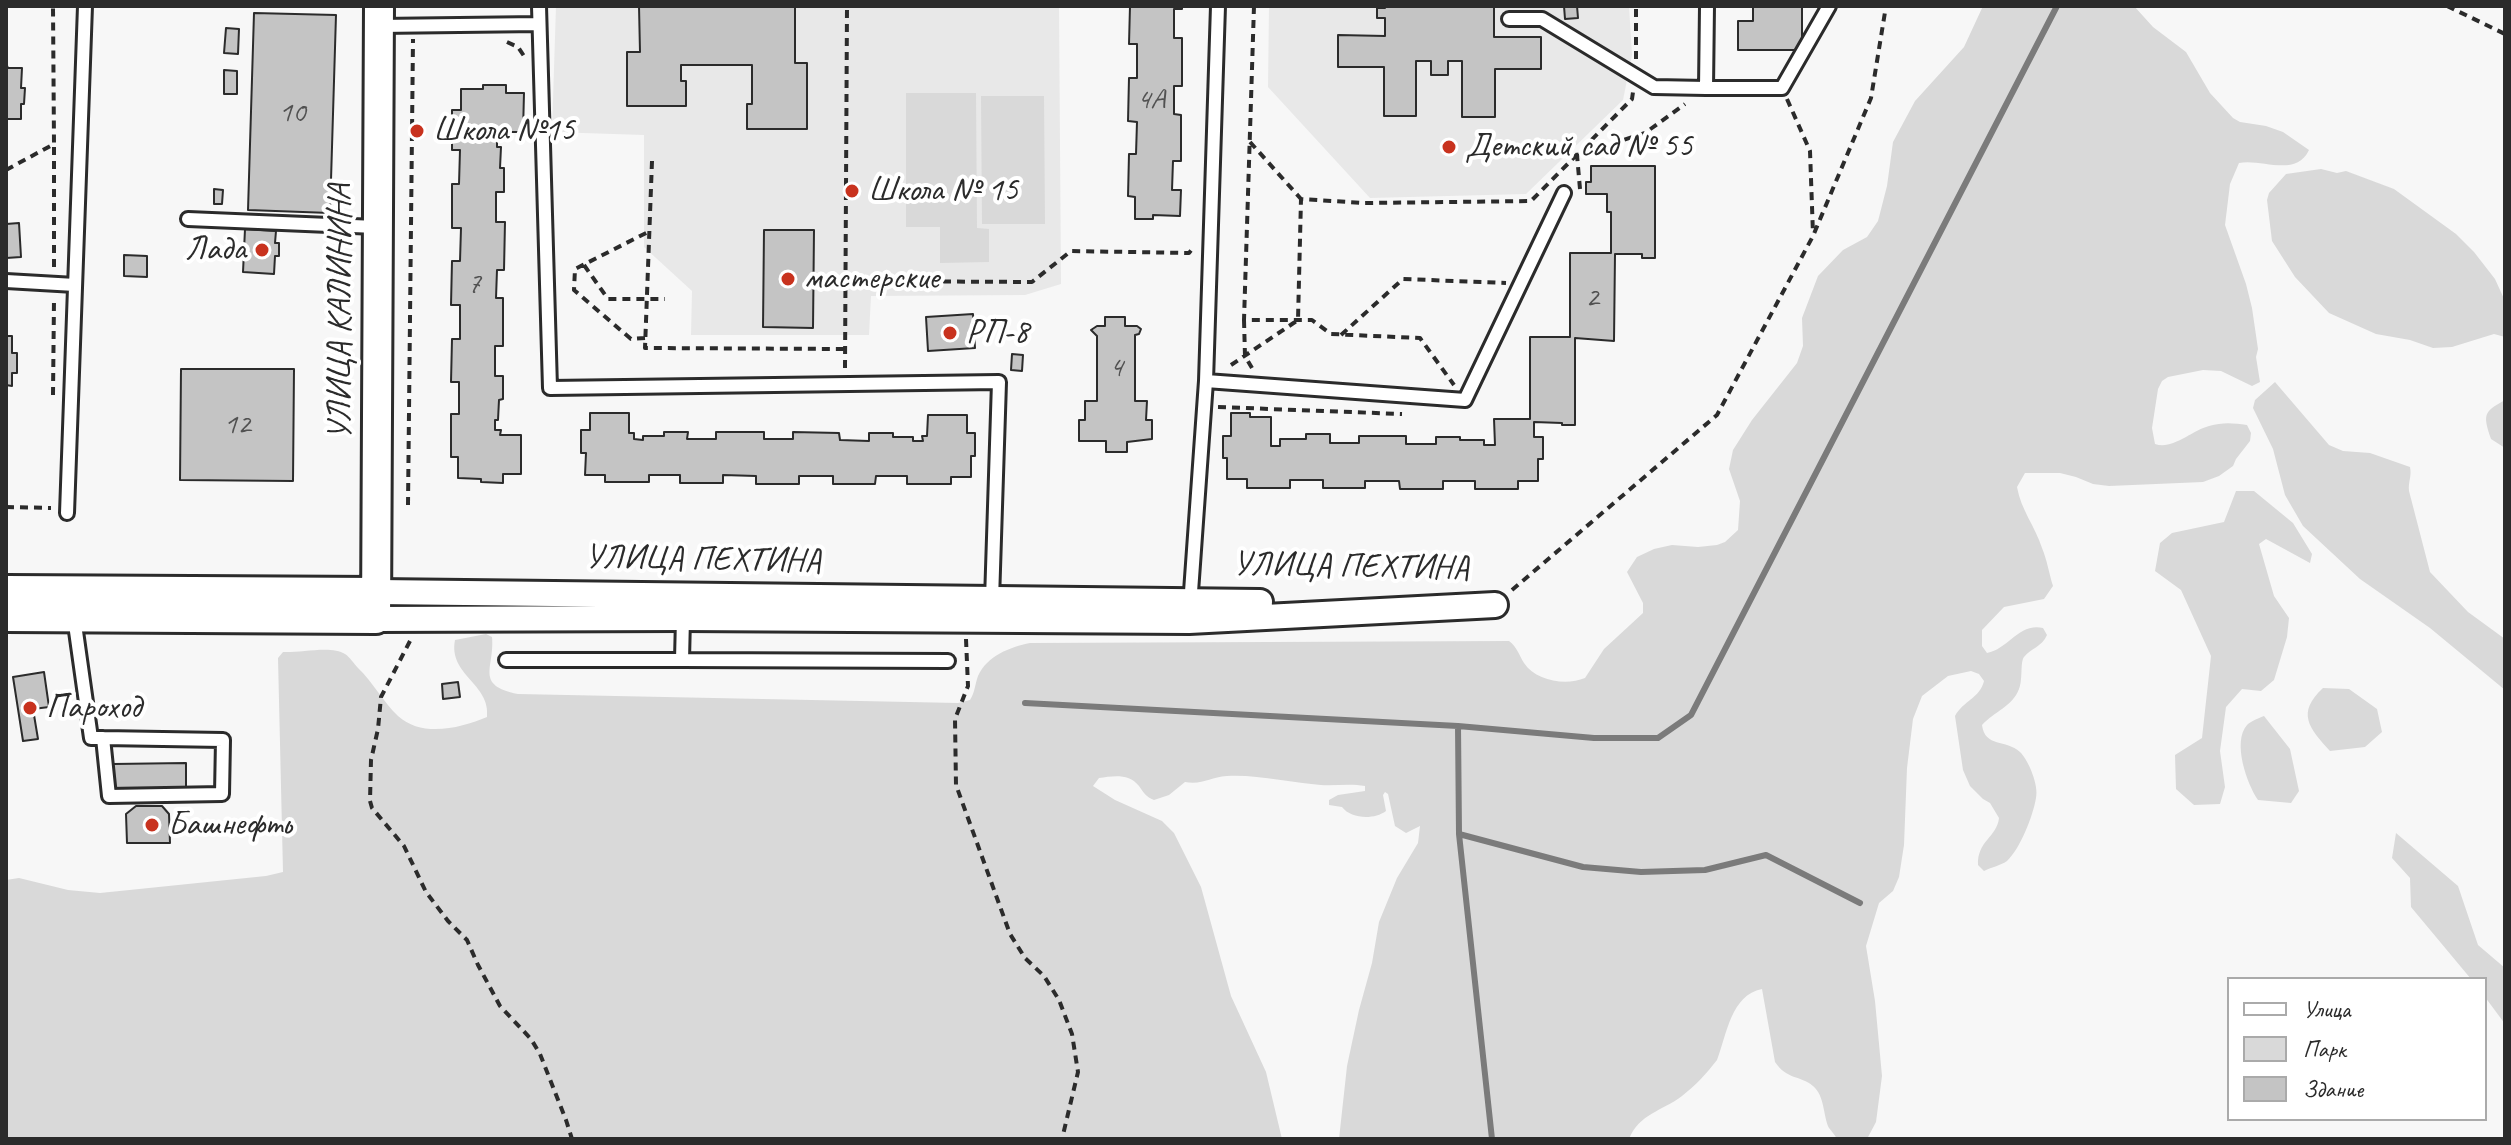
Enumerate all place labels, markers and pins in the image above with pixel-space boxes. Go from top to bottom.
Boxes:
place label: Школа №15 [433,111,575,151]
marker: Школа №15 [408,122,426,140]
place label: Детский сад № 55 [1465,127,1693,167]
marker: Детский сад № 55 [1440,138,1458,156]
place label: Школа № 15 [868,171,1018,211]
marker: Школа № 15 [843,182,861,200]
place label: Лада [185,230,246,270]
marker: Лада [253,241,271,259]
place label: мастерские [804,259,939,299]
marker: мастерские [779,270,797,288]
place label: РП-8 [966,313,1029,353]
marker: РП-8 [941,324,959,342]
place label: Пароход [46,688,141,728]
marker: Пароход [21,699,39,717]
place label: Башнефть [168,805,291,845]
marker: Башнефть [143,816,161,834]

